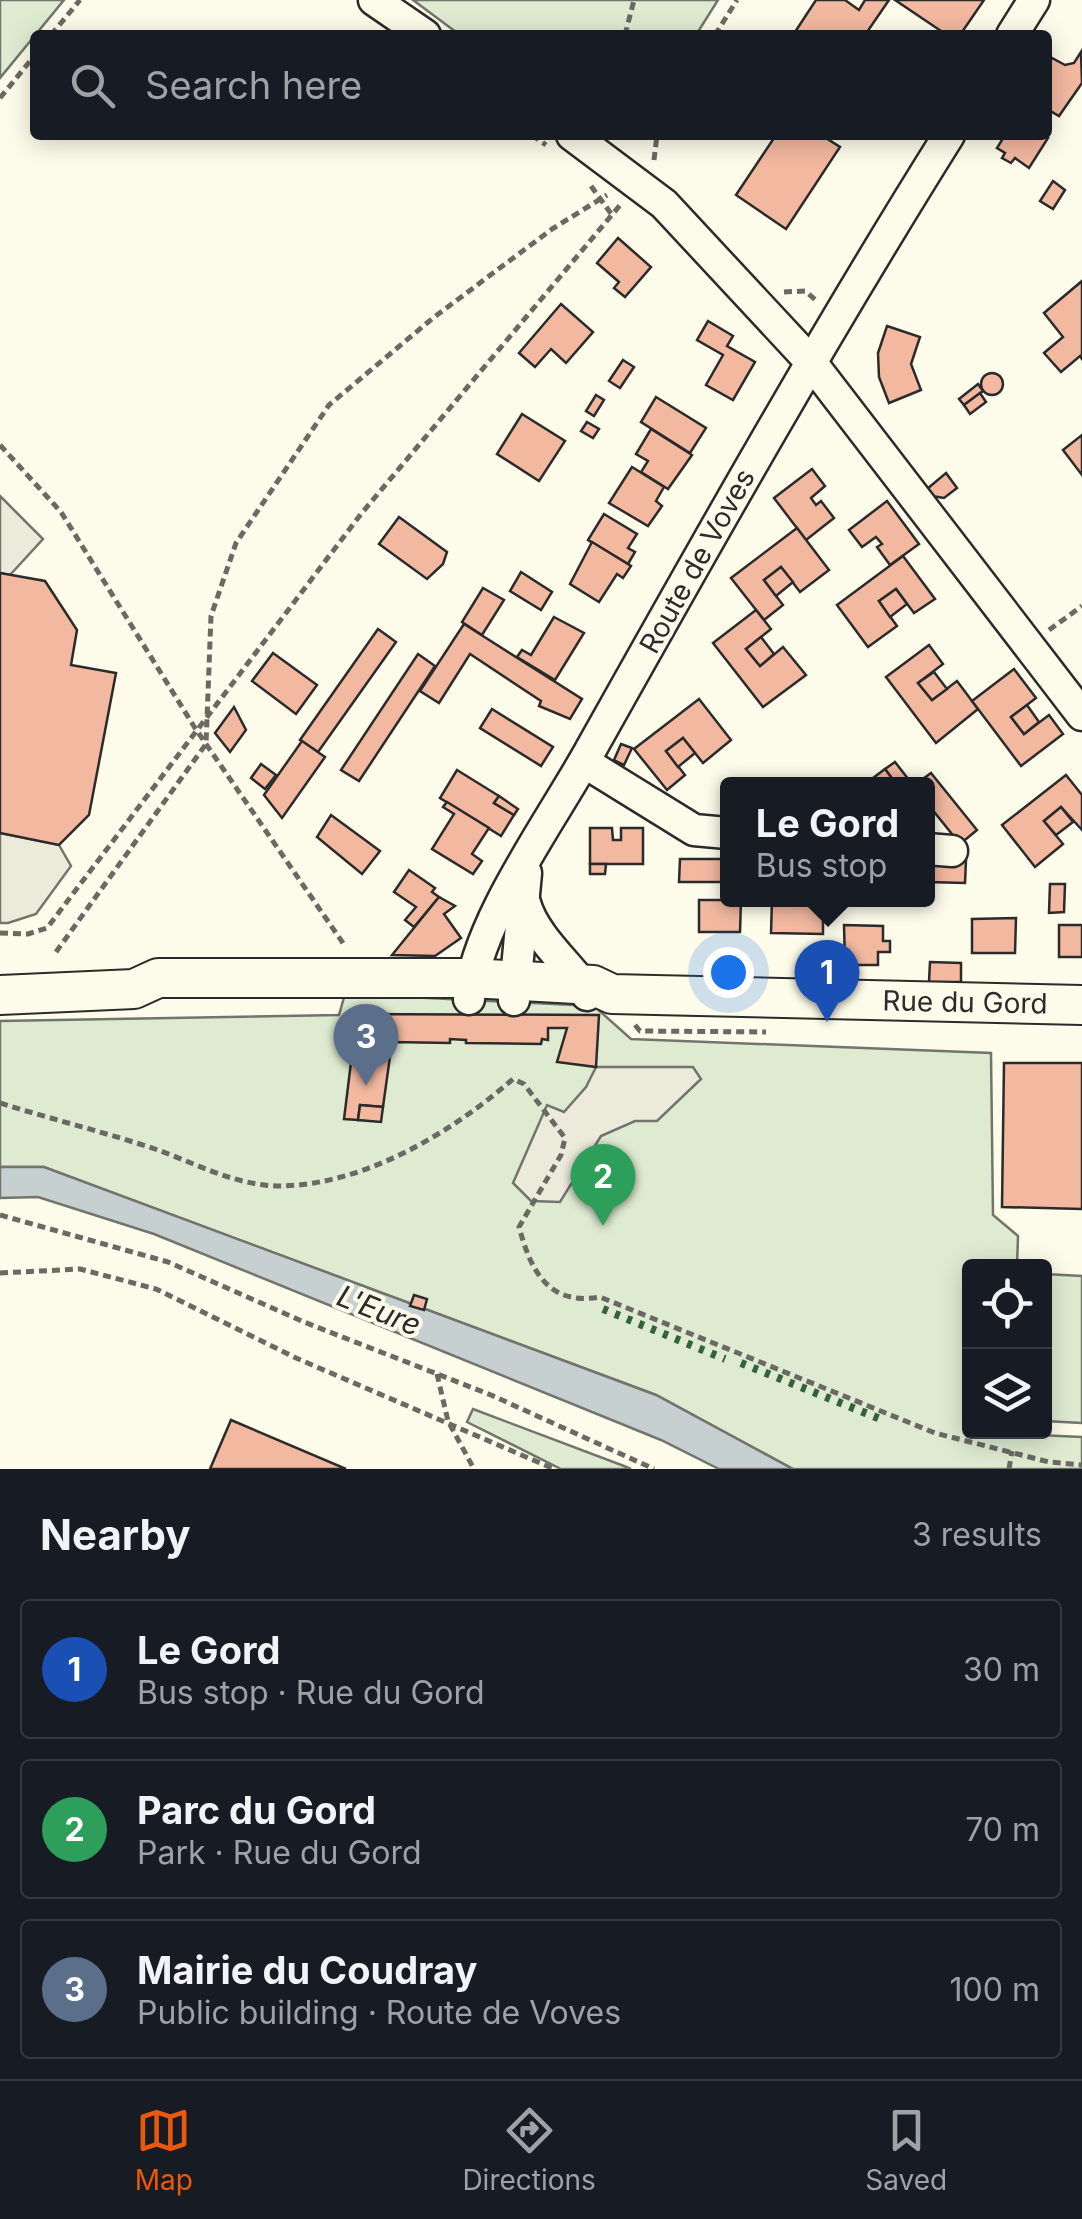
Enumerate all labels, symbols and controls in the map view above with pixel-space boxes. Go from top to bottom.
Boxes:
search box [30,30,1052,140]
icon: search [65,58,120,113]
text: Search here [145,62,362,108]
street label: Route de Voves [632,463,762,659]
popup [720,777,935,907]
text: Le Gord [756,800,899,846]
text: Bus stop [756,846,887,885]
pin: 1 [794,940,860,1022]
your location [703,947,754,998]
street label: Rue du Gord [882,984,1048,1020]
pin: 3 [334,1004,398,1086]
pin: 2 [570,1144,636,1226]
map controls [962,1259,1052,1439]
button: locate [962,1259,1052,1349]
water label: L'Eure [332,1277,427,1343]
button: layers [962,1349,1052,1439]
text: Nearby [40,1509,191,1560]
text: 3 results [912,1515,1042,1554]
text: Le Gord [137,1627,280,1673]
text: 1 [68,1650,81,1689]
text: 30 m [963,1650,1040,1689]
text: Bus stop · Rue du Gord [137,1673,485,1712]
text: Parc du Gord [137,1787,376,1833]
text: 2 [64,1810,85,1849]
text: 70 m [965,1810,1040,1849]
text: Park · Rue du Gord [137,1833,422,1872]
text: Mairie du Coudray [137,1947,477,1993]
text: 3 [64,1970,85,2009]
text: 100 m [950,1970,1040,2009]
text: Public building · Route de Voves [137,1993,621,2032]
tab: Map [135,2103,193,2197]
tab: Directions [462,2103,596,2197]
tab: Saved [865,2103,947,2197]

